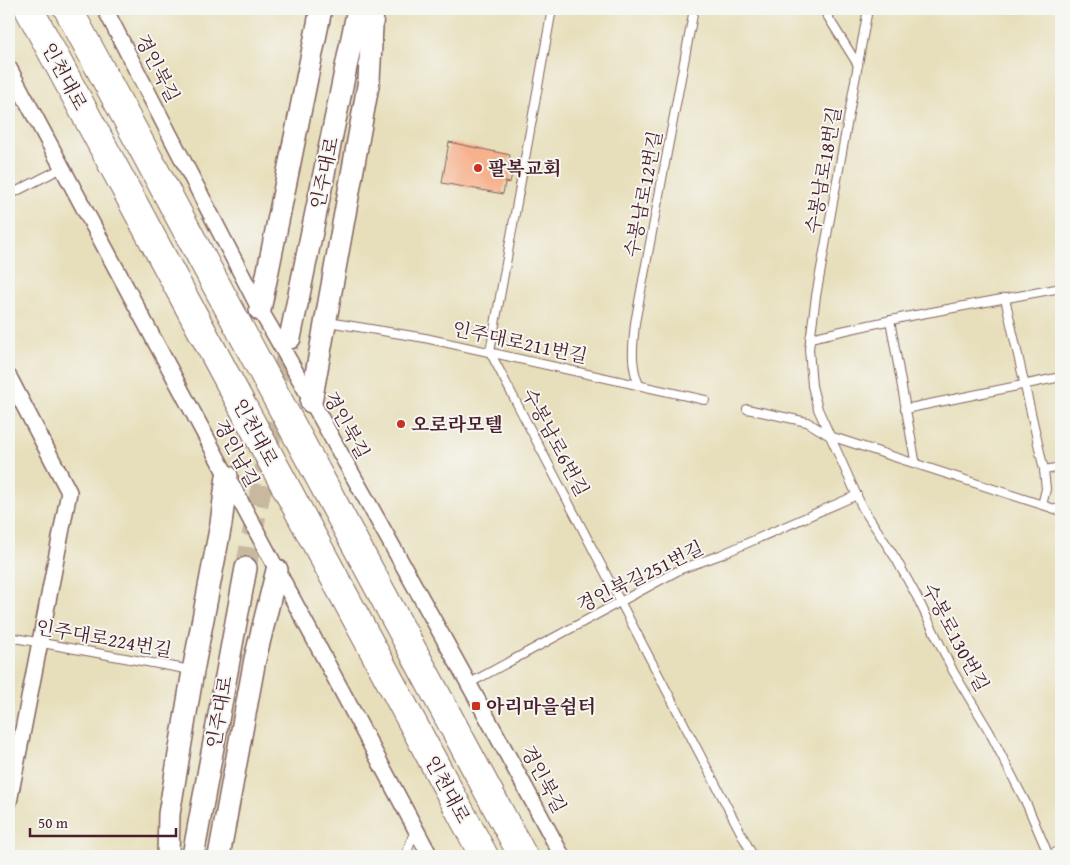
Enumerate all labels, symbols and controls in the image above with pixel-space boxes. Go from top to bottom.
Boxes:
street label: 경인북길 [129,29,187,107]
street label: 인천대로 [35,37,95,115]
street label: 수봉남로18번길 [798,104,848,236]
street label: 수봉남로12번길 [617,128,669,260]
street label: 인주대로 [303,134,345,212]
place label: 팔복교회 [488,154,561,182]
marker: 팔복교회 [472,162,484,174]
street label: 인주대로211번길 [450,314,590,370]
street label: 수봉남로6번길 [516,383,596,501]
street label: 경인북길 [317,386,377,464]
street label: 인천대로 [226,393,286,471]
place label: 오로라모텔 [411,410,503,438]
street label: 경인남길 [207,414,267,492]
marker: 오로라모텔 [395,418,407,430]
street label: 경인북길251번길 [572,533,708,619]
street label: 수봉로130번길 [916,578,996,696]
street label: 인주대로224번길 [34,612,174,664]
street label: 인주대로 [199,673,239,751]
place label: 아리마을쉼터 [486,692,596,720]
marker: 아리마을쉼터 [470,700,482,712]
street label: 경인북길 [514,740,574,818]
street label: 인천대로 [418,750,478,828]
scale bar [30,805,176,837]
text: 50 m [38,812,69,833]

